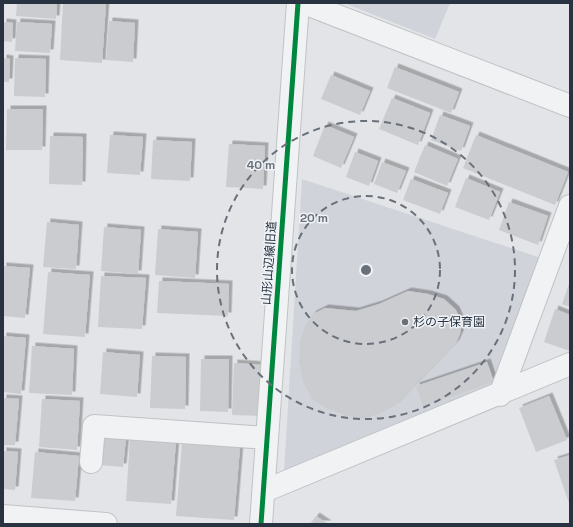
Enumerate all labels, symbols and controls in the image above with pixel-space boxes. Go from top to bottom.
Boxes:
text: 40 m [247,157,275,173]
text: 20 m [300,210,328,226]
street label: 山形山辺線旧道 [258,221,280,305]
centre of rings [359,263,373,277]
place label: 杉の子保育園 [413,314,485,330]
marker: 杉の子保育園 [400,317,410,327]

